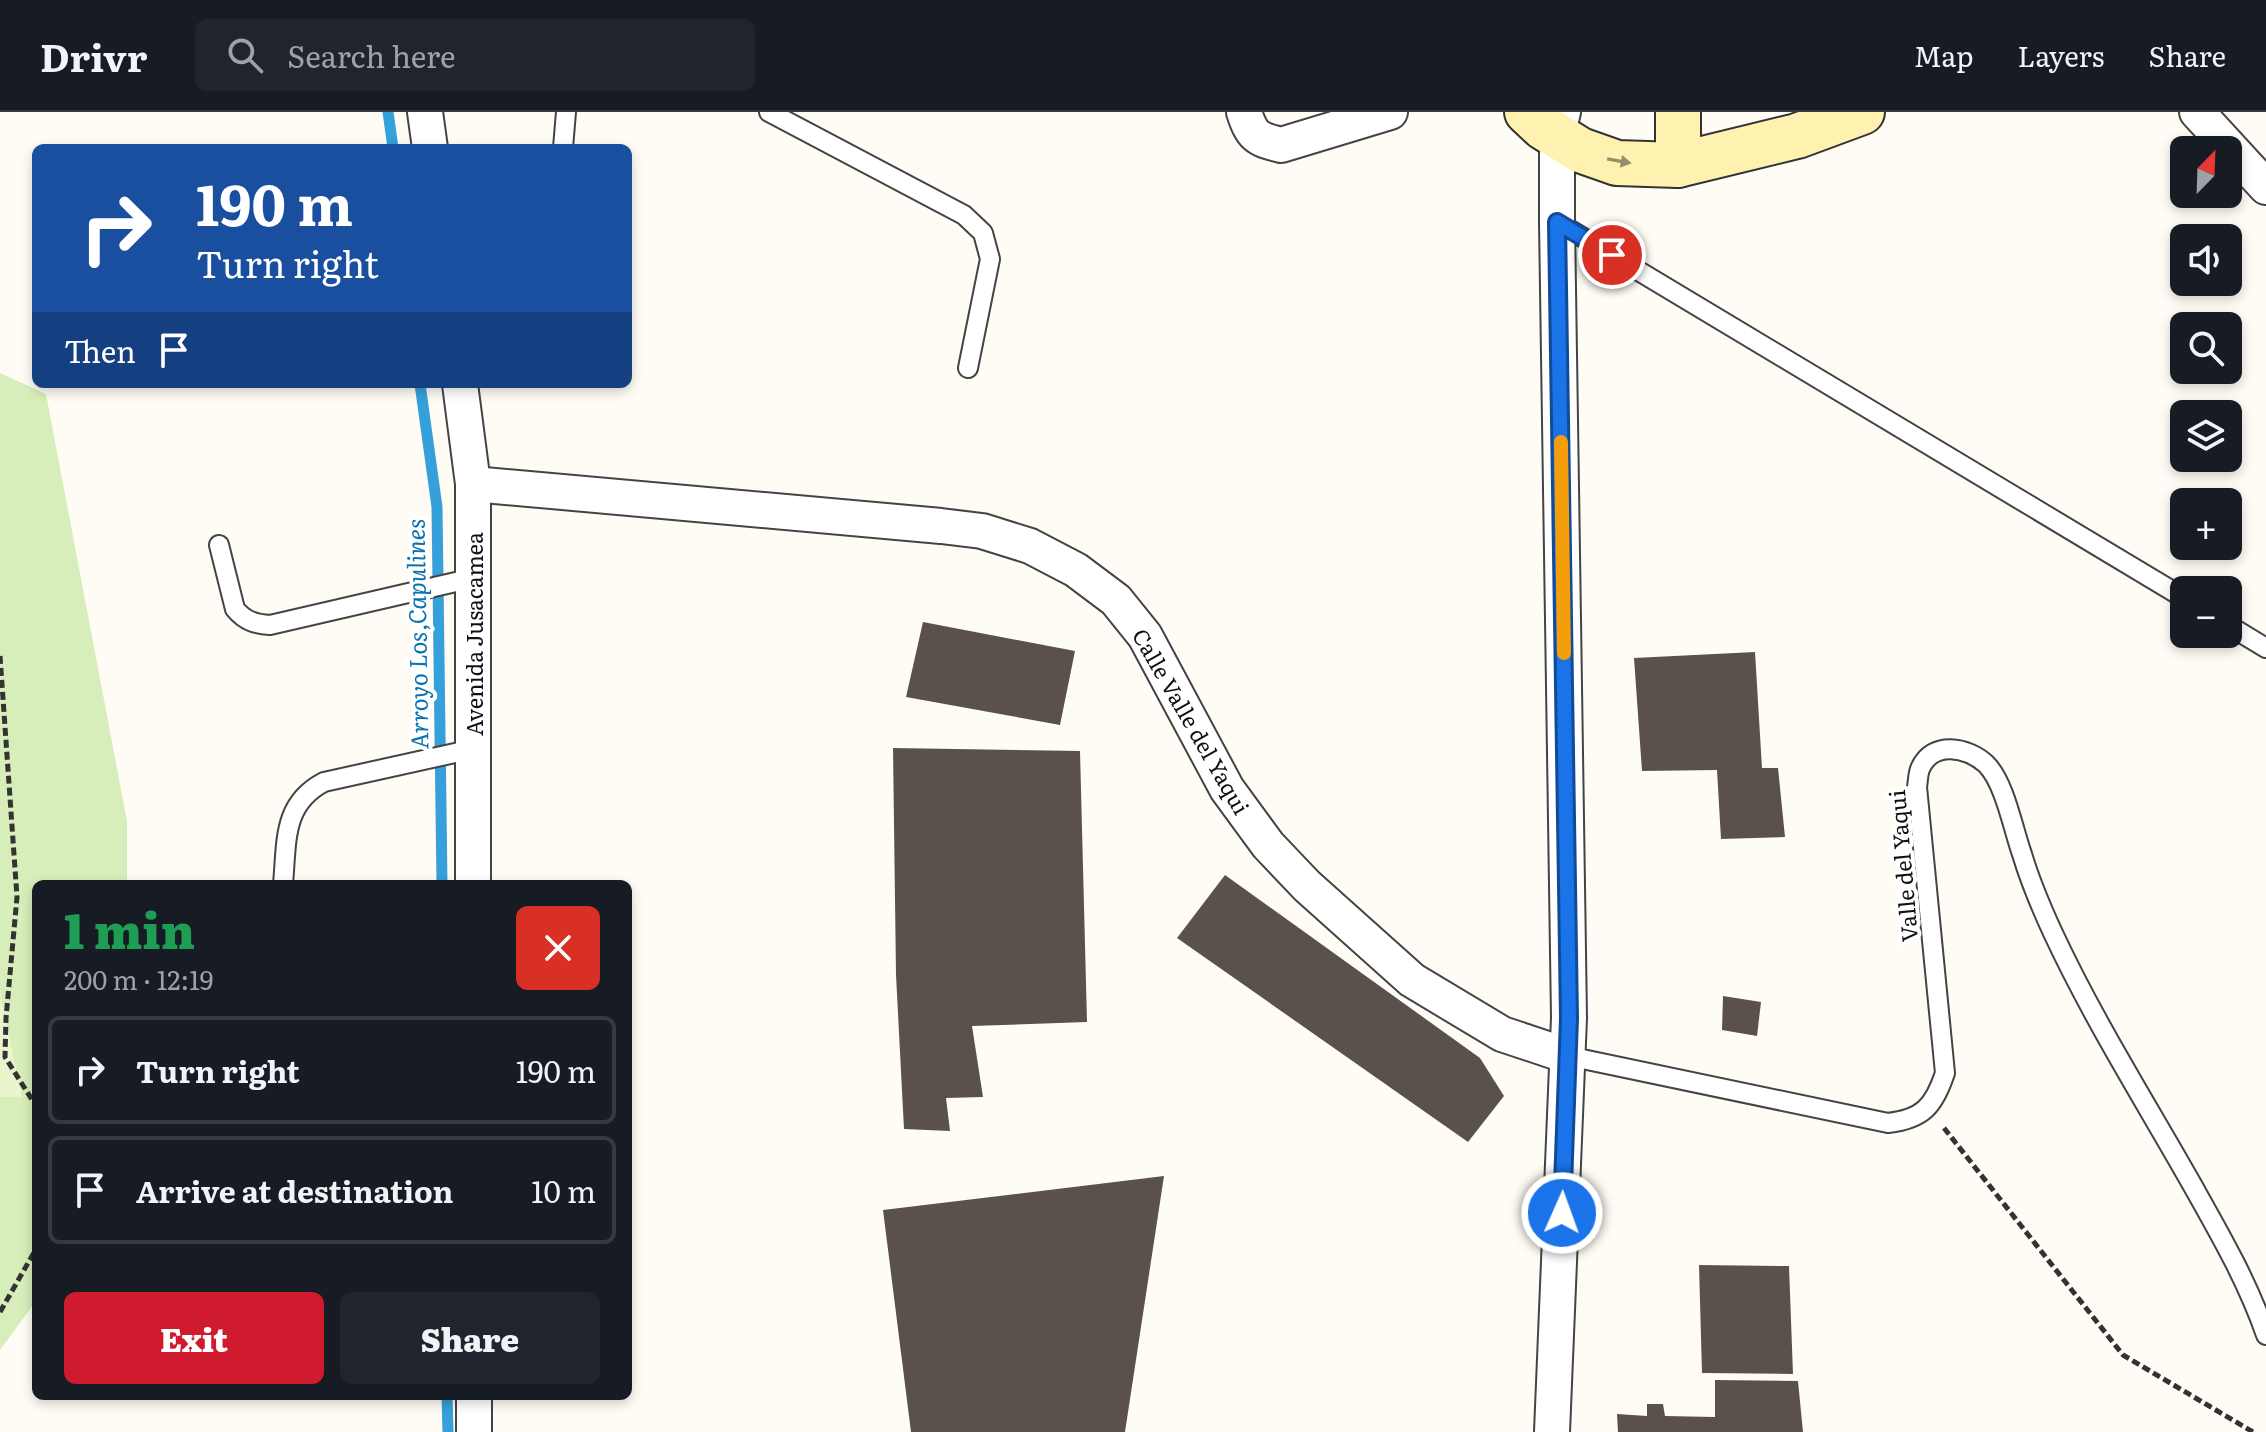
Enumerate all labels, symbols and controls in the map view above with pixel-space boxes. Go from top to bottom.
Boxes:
search box [195,19,755,91]
text: Drivr [40,27,147,84]
icon: search [223,33,267,77]
text: Search here [287,33,456,77]
text: Map [1914,34,1973,76]
text: Layers [2017,34,2104,76]
text: Share [2148,34,2226,76]
north arrow [2170,136,2242,208]
map controls [2170,136,2242,648]
one-way arrow [1606,155,1631,168]
text: 190 m [196,160,353,243]
icon: right [64,176,168,280]
pin [1578,221,1646,289]
button: sound [2170,224,2242,296]
icon: arrive [1590,233,1634,277]
text: Turn right [196,236,379,289]
button: search [2170,312,2242,384]
text: Then [64,328,136,372]
icon: arrive [152,328,196,372]
button: layers [2170,400,2242,472]
button: + [2170,488,2242,560]
water label: Arroyo Los,Capulines [396,518,436,750]
street label: Avenida Jusacamea [457,532,490,736]
button: − [2170,576,2242,648]
street label: Calle Valle del Yaqui [1125,622,1259,820]
street label: Valle del Yaqui [1879,789,1925,943]
text: 1 min [64,893,195,964]
button: close [516,906,600,990]
text: 200 m · 12:19 [64,959,213,998]
icon: right [68,1048,112,1092]
text: Turn right [136,1048,300,1092]
text: 190 m [516,1048,596,1092]
icon: arrive [68,1168,112,1212]
text: Arrive at destination [136,1168,453,1212]
text: 10 m [531,1168,596,1212]
position arrow [1520,1171,1604,1255]
button: Exit [64,1292,324,1384]
button: Share [340,1292,600,1384]

